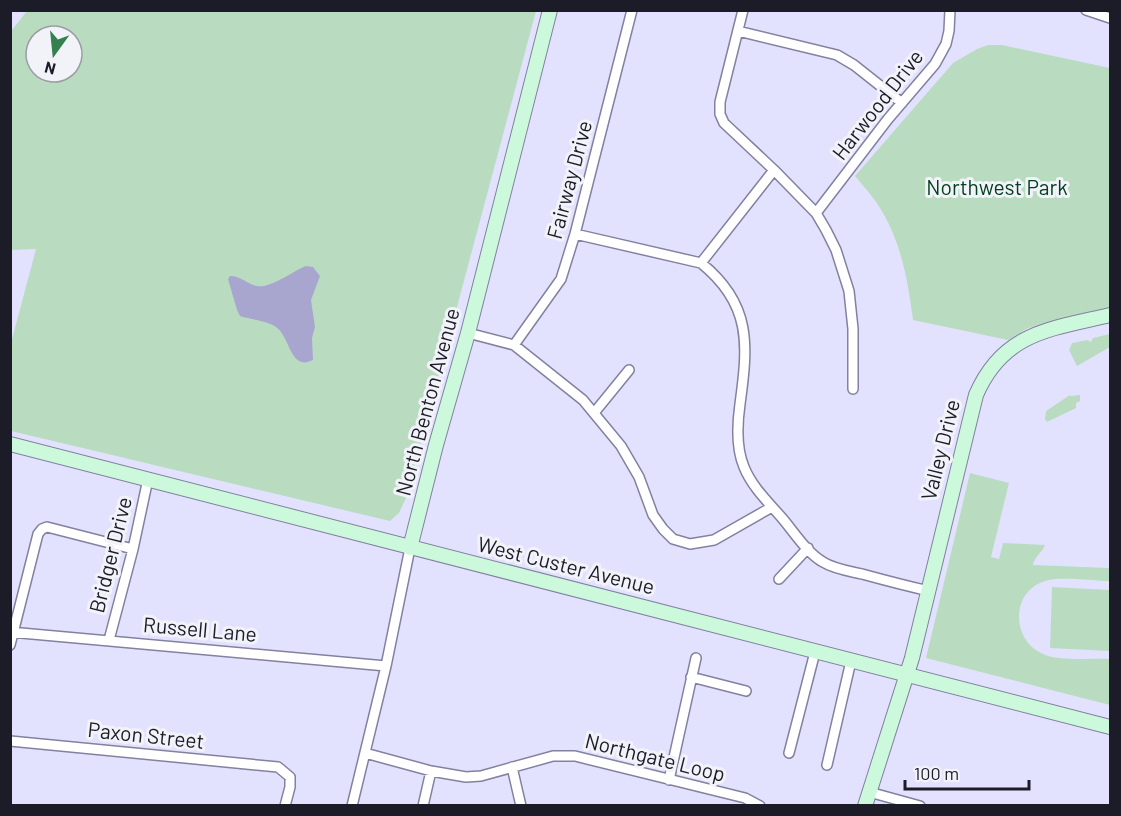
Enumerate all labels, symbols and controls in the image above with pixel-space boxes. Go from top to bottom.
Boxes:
north arrow [24,24,84,84]
street label: Harwood Drive [826,44,928,164]
text: N [42,58,58,80]
street label: Fairway Drive [541,118,596,242]
park label: Northwest Park [926,174,1068,199]
street label: North Benton Avenue [389,305,464,498]
street label: Valley Drive [915,396,964,503]
street label: Bridger Drive [83,494,136,615]
street label: West Custer Avenue [475,530,657,599]
street label: Russell Lane [142,611,258,646]
street label: Paxon Street [87,716,206,753]
street label: Northgate Loop [583,727,728,786]
scale bar [905,753,1030,791]
text: 100 m [914,762,959,784]

